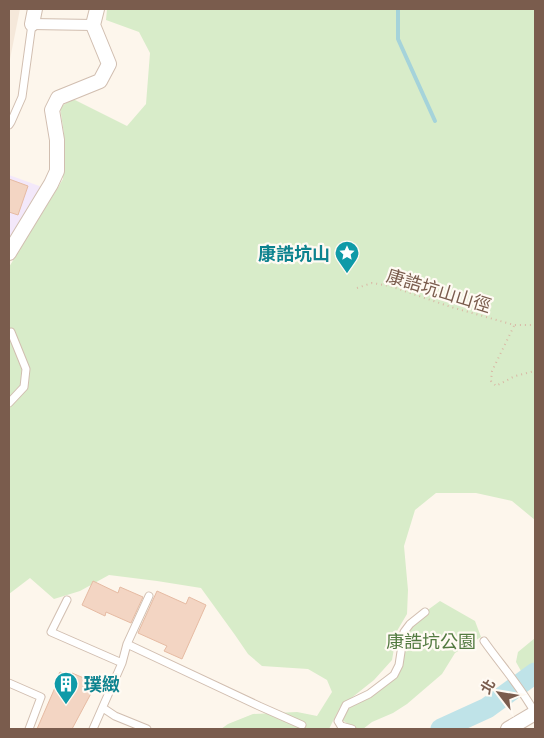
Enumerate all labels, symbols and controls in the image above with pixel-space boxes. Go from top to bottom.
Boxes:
place icon: 康誥坑山 [334,240,360,274]
place label: 康誥坑山 [258,241,330,265]
street label: 康誥坑山山徑 [384,263,494,317]
park label: 康誥坑公園 [386,629,476,653]
north arrow [474,668,524,718]
building icon: 璞緻 [53,671,79,705]
place label: 璞緻 [84,672,120,696]
text: 北 [476,675,499,697]

